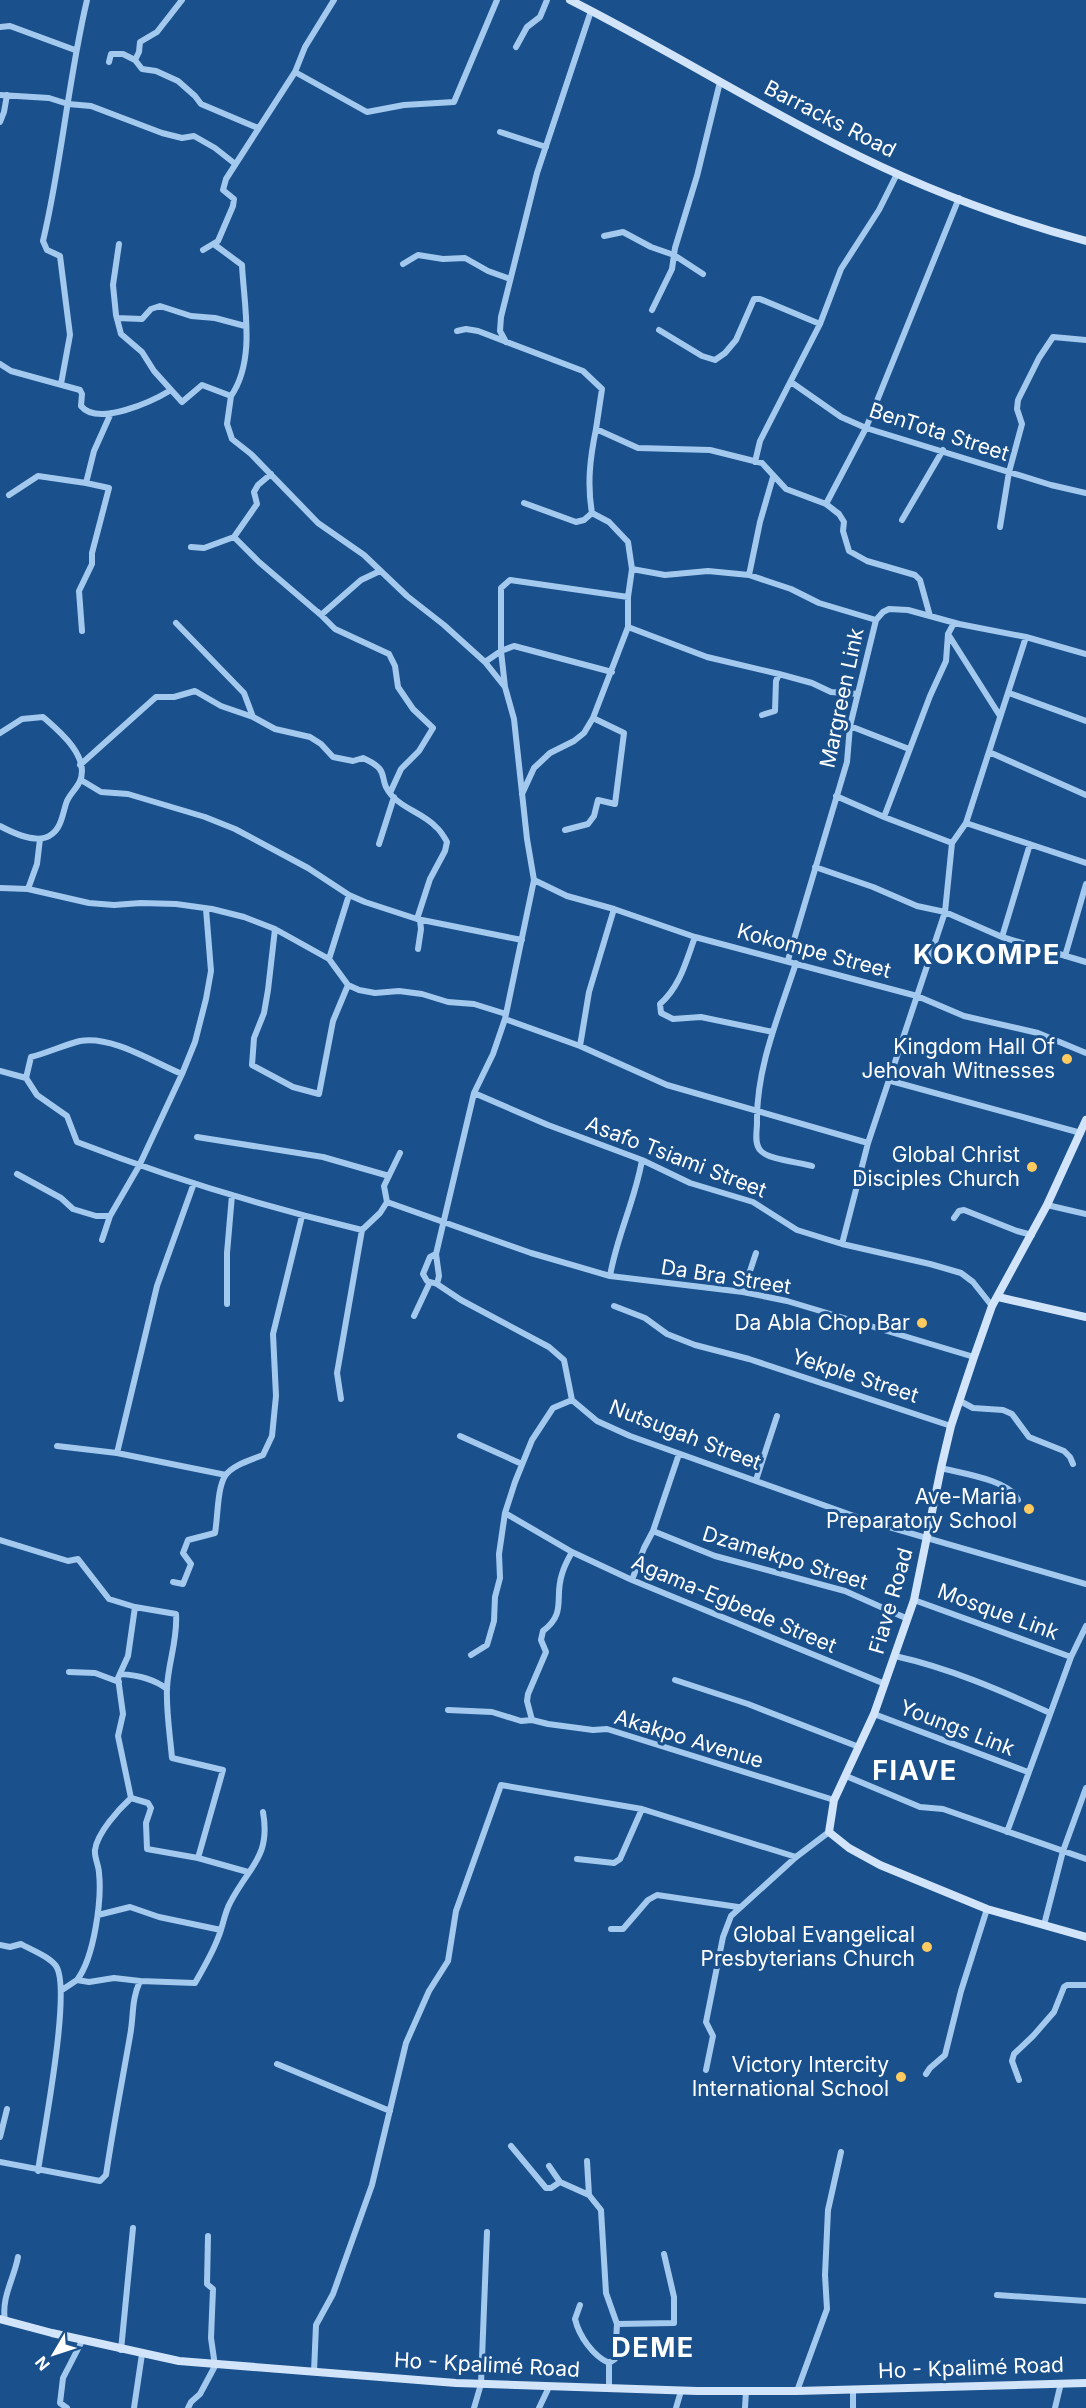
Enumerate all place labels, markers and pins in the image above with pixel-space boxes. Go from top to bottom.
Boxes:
place label: Kingdom Hall Of Jehovah Witnesses [862,1034,1055,1083]
marker: Kingdom Hall Of Jehovah Witnesses [1060,1052,1074,1066]
place label: Global Christ Disciples Church [852,1142,1020,1191]
marker: Global Christ Disciples Church [1025,1160,1039,1174]
place label: Da Abla Chop Bar [734,1310,910,1335]
marker: Da Abla Chop Bar [915,1316,929,1330]
place label: Ave-Maria Preparatory School [826,1484,1017,1533]
marker: Ave-Maria Preparatory School [1022,1502,1036,1516]
place label: Global Evangelical Presbyterians Church [701,1922,915,1971]
marker: Global Evangelical Presbyterians Church [920,1940,934,1954]
place label: Victory Intercity International School [692,2052,889,2101]
marker: Victory Intercity International School [894,2070,908,2084]

